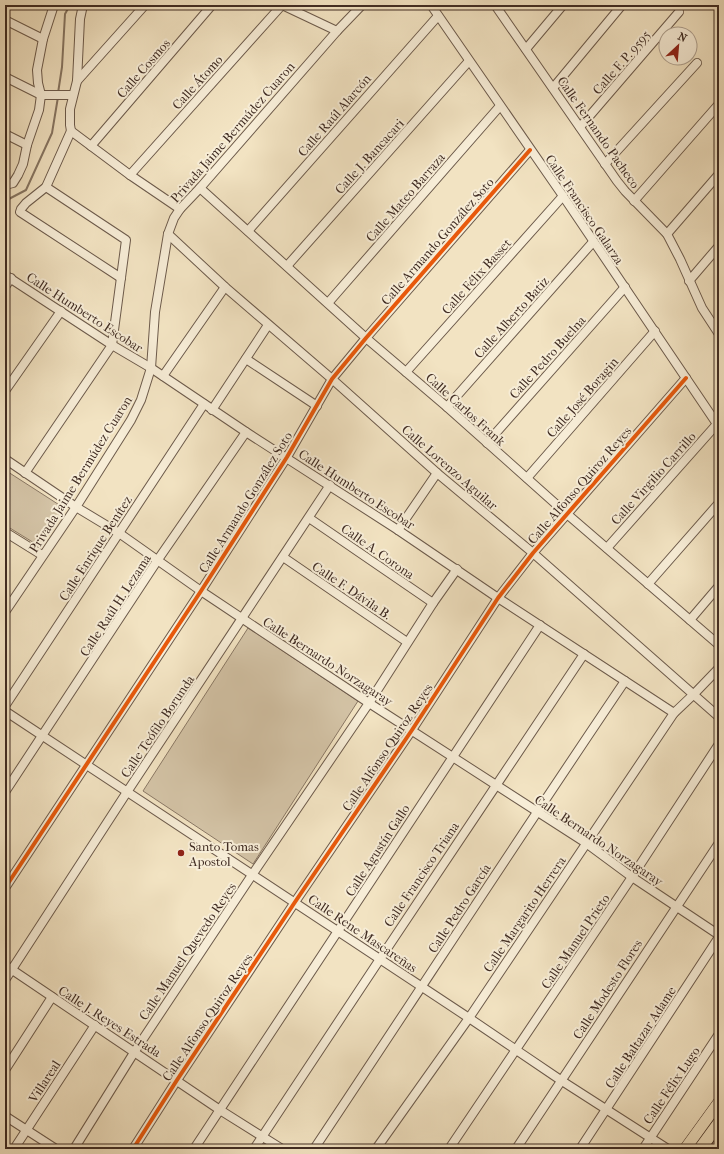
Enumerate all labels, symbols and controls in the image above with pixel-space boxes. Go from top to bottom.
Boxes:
north arrow [658,26,698,66]
street label: Calle F. P. 9595 [589,27,654,97]
text: N [676,30,689,45]
street label: Calle Cosmos [114,36,173,101]
street label: Calle Átomo [169,52,226,113]
street label: Privada Jaime Bermúdez Cuaron [167,58,298,206]
street label: Calle Raúl Alarcón [295,71,374,159]
street label: Calle Fernando Pacheco [554,74,643,191]
street label: Calle J. Bancacari [332,116,407,197]
street label: Calle Mateo Barraza [363,149,449,245]
street label: Calle Francisco Galarza [542,152,627,268]
street label: Calle Armando González Soto [378,174,497,308]
street label: Calle Félix Basset [439,235,514,317]
street label: Calle Humberto Escobar [24,269,146,356]
street label: Calle Alberto Batiz [471,273,552,361]
street label: Calle Pedro Buelna [506,312,589,402]
street label: Calle José Boragin [544,354,622,440]
street label: Calle Carlos Frank [423,370,509,449]
street label: Privada Jaime Bermúdez Cuaron [26,393,135,555]
street label: Calle Lorenzo Aguilar [399,422,501,513]
street label: Calle Alfonso Quiroz Reyes [524,423,635,547]
street label: Calle Armando González Soto [196,429,295,576]
street label: Calle Virgilio Carrillo [608,429,699,528]
street label: Calle Humberto Escobar [296,446,418,533]
street label: Calle Enrique Benítez [56,493,135,604]
street label: Calle A. Corona [338,521,418,583]
street label: Calle Raúl H. Lezama [77,550,155,659]
street label: Calle F. Dávila B. [309,558,394,622]
street label: Calle Bernardo Norzagaray [260,614,396,710]
street label: Calle Teófilo Borunda [118,671,198,780]
street label: Calle Alfonso Quiroz Reyes [339,681,436,814]
street label: Calle Bernardo Norzagaray [532,792,667,890]
street label: Calle Agustín Gallo [342,801,413,899]
street label: Calle Francisco Triana [381,818,463,930]
place label: Santo Tomas Apostol [188,839,259,869]
marker: Santo Tomas Apostol [176,848,186,858]
street label: Calle Margarito Herrera [480,853,569,975]
street label: Calle Pedro García [425,860,494,956]
street label: Calle Manuel Quevedo Reyes [136,880,239,1023]
street label: Calle Rene Mascareñas [305,891,420,976]
street label: Calle Manuel Prieto [538,891,613,992]
street label: Calle Modesto Flores [570,937,645,1042]
street label: Calle Alfonso Quiroz Reyes [159,951,256,1084]
street label: Calle J. Reyes Estrada [56,983,165,1061]
street label: Calle Baltazar Adame [602,983,679,1091]
street label: Calle Félix Lugo [640,1043,703,1127]
street label: Villareal [25,1057,64,1106]

